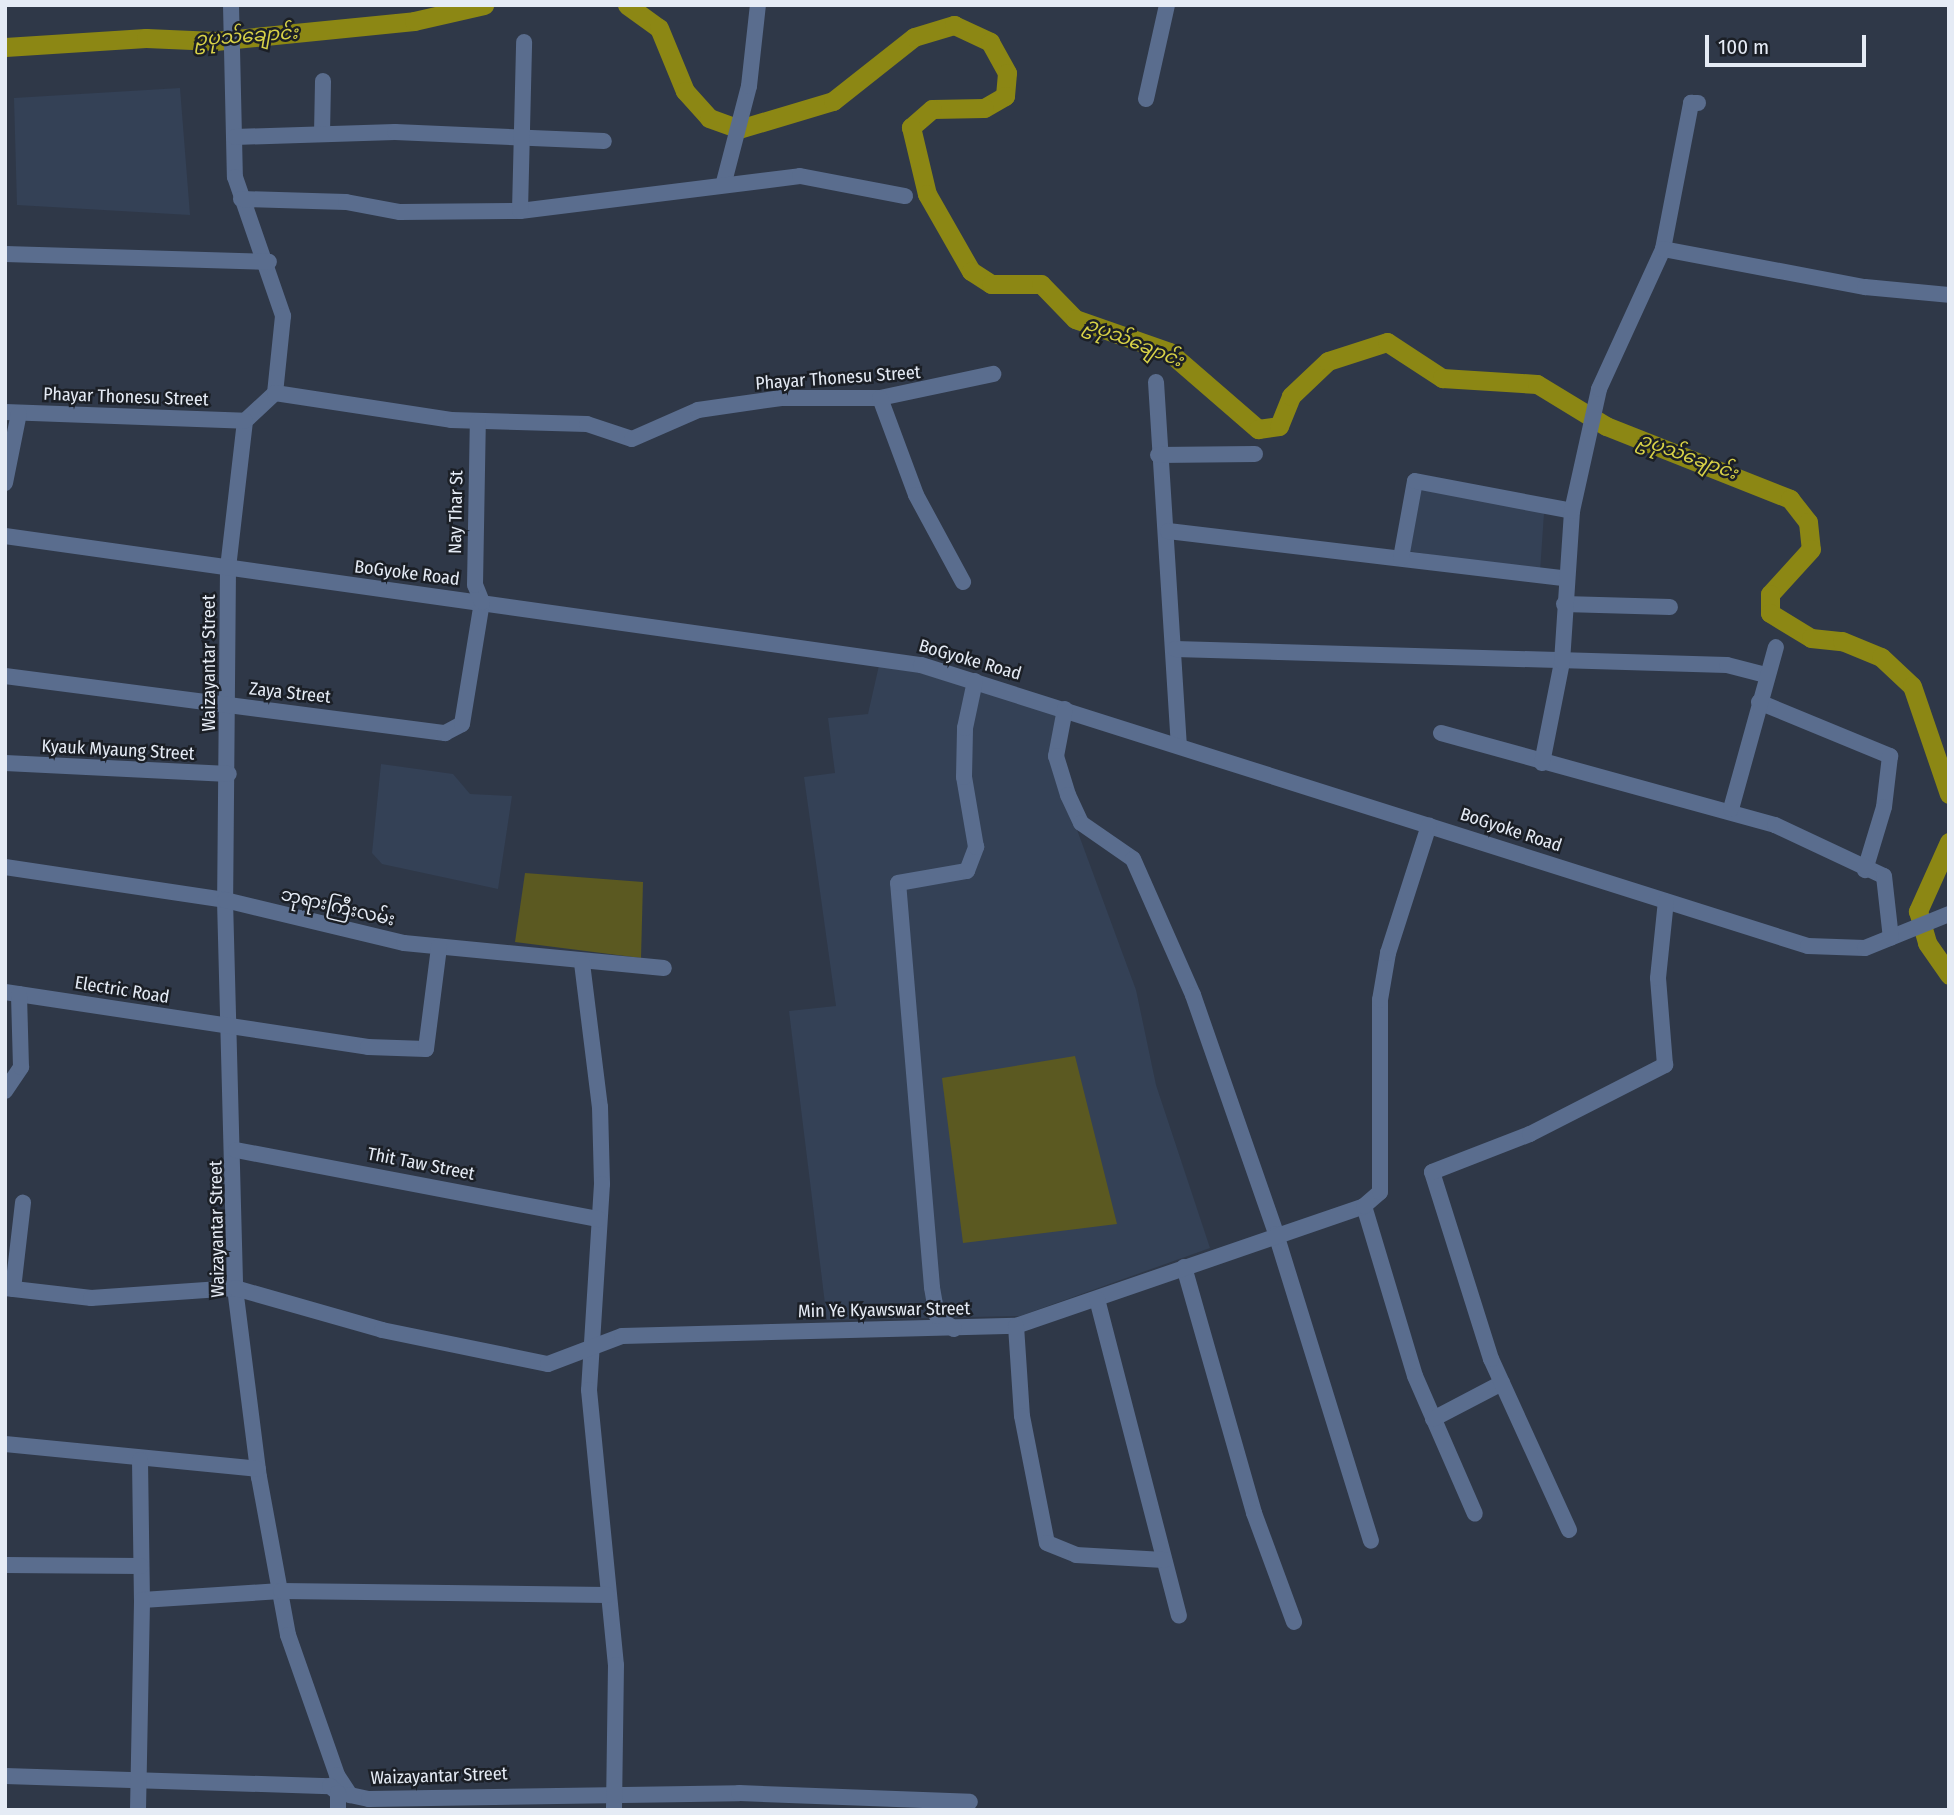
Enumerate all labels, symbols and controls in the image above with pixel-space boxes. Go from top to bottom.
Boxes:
water label: ဥပုသ်ချောင်း [193,21,299,51]
scale bar [1709,21,1870,65]
text: 100 m [1718,34,1769,60]
water label: ဥပုသ်ချောင်း [1082,312,1186,372]
street label: Phayar Thonesu Street [755,361,921,395]
street label: Phayar Thonesu Street [43,383,209,411]
water label: ဥပုသ်ချောင်း [1635,428,1741,484]
street label: Nay Thar St [444,470,468,554]
street label: BoGyoke Road [353,556,461,590]
street label: Waizayantar Street [198,594,220,732]
street label: BoGyoke Road [916,635,1024,685]
street label: Zaya Street [248,678,332,708]
street label: Kyauk Myaung Street [41,735,195,765]
street label: BoGyoke Road [1457,803,1565,857]
street label: ဘုရားကြီးလမ်း [279,883,397,931]
street label: Electric Road [73,972,171,1008]
street label: Thit Taw Street [365,1143,477,1185]
street label: Waizayantar Street [205,1160,229,1298]
street label: Min Ye Kyawswar Street [798,1298,970,1322]
street label: Waizayantar Street [370,1763,508,1789]

